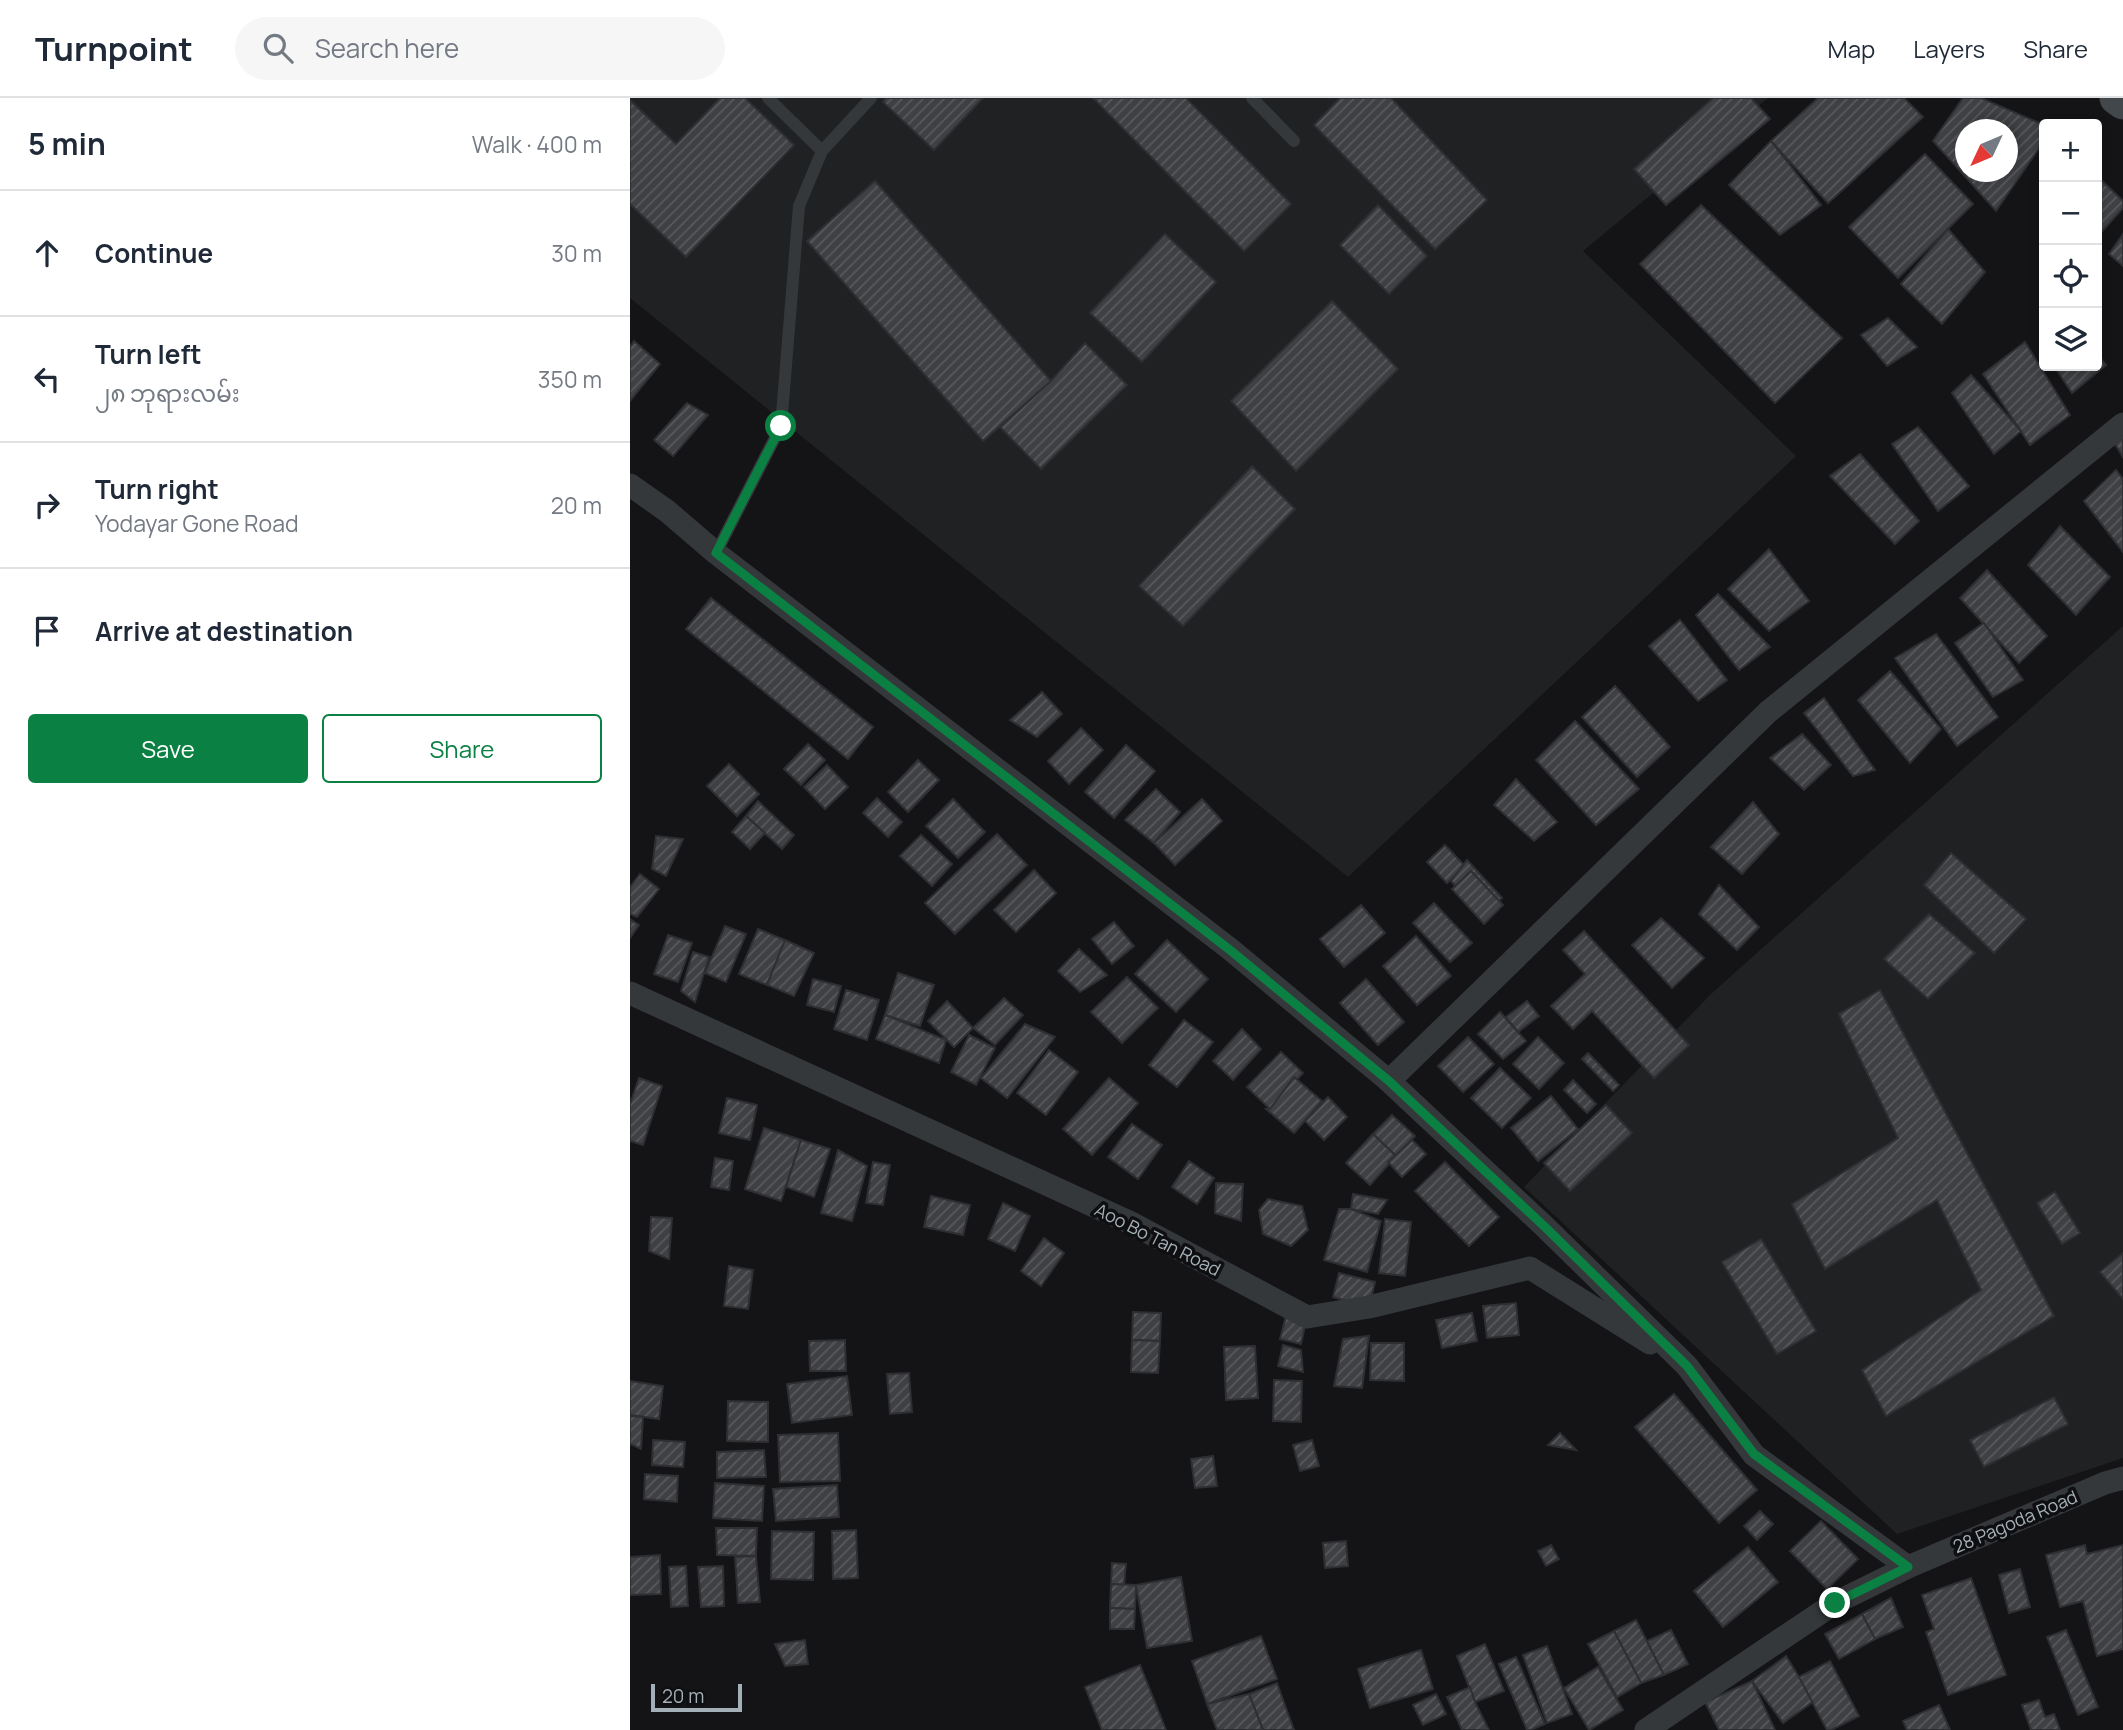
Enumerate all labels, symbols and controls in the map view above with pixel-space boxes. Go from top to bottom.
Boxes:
search box [235,17,725,80]
text: Turnpoint [35,26,193,71]
icon: search [259,29,297,67]
text: Search here [315,30,459,66]
text: Map [1828,32,1875,65]
text: Layers [1913,32,1985,65]
text: Share [2023,32,2088,65]
north arrow [1955,119,2018,182]
map controls [2039,119,2102,371]
button: + [2039,119,2102,182]
text: 5 min [28,123,106,164]
text: Walk · 400 m [472,128,602,160]
button: − [2039,182,2102,245]
icon: ahead [28,234,66,272]
text: Continue [95,235,213,271]
text: 30 m [551,237,602,269]
button: locate [2039,245,2102,308]
button: layers [2039,308,2102,371]
text: Turn left [95,336,202,372]
icon: left [28,360,66,398]
text: 350 m [538,363,602,395]
text: ၂၈ ဘုရားလမ်း [95,377,240,409]
route start [765,410,796,441]
text: Turn right [95,471,219,507]
icon: right [28,486,66,524]
text: 20 m [551,489,602,521]
text: Yodayar Gone Road [95,507,299,539]
icon: arrive [28,612,66,650]
text: Arrive at destination [95,613,353,649]
button: Save [28,714,308,783]
button: Share [322,714,602,783]
street label: Aoo Bo Tan Road [1091,1197,1225,1281]
street label: 28 Pagoda Road [1949,1484,2081,1558]
route end [1819,1587,1850,1618]
scale bar [651,1681,742,1713]
text: 20 m [662,1683,704,1709]

